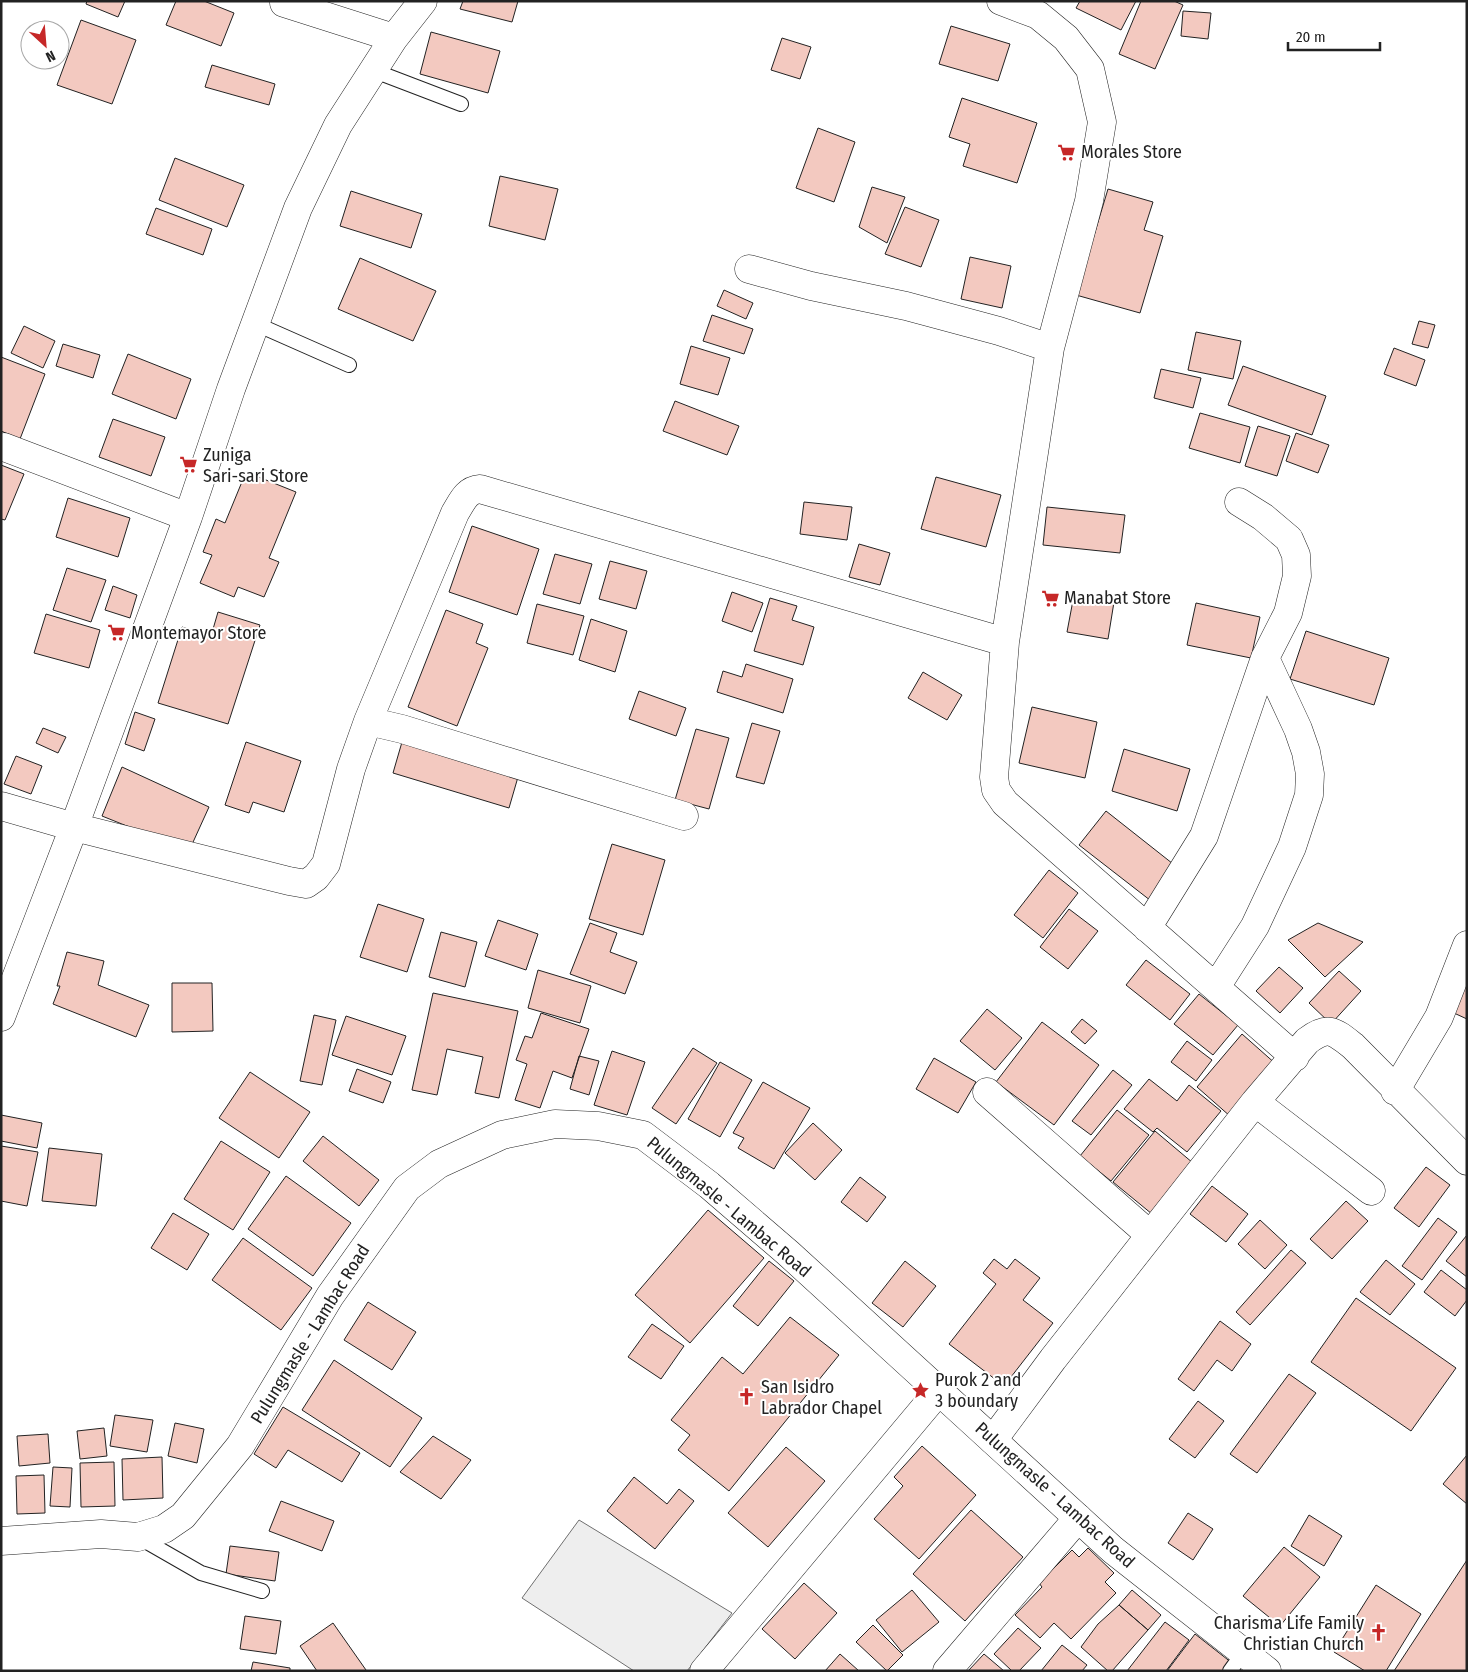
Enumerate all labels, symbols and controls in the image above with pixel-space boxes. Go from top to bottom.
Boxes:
north arrow [20,20,70,70]
scale bar [1288,20,1380,52]
text: 20 m [1296,28,1326,46]
text: N [43,47,58,66]
place label: Morales Store [1081,141,1182,163]
supermarket icon: Morales Store [1057,142,1077,162]
place label: Zuniga Sari-sari Store [203,444,308,487]
supermarket icon: Zuniga Sari-sari Store [179,455,199,475]
place label: Manabat Store [1064,587,1171,609]
supermarket icon: Manabat Store [1040,588,1060,608]
place label: Montemayor Store [131,622,266,644]
supermarket icon: Montemayor Store [107,623,127,643]
street label: Pulungmasle - Lambac Road [642,1132,816,1282]
street label: Pulungmasle - Lambac Road [246,1240,374,1428]
place label: Purok 2 and 3 boundary [935,1369,1021,1412]
place label: San Isidro Labrador Chapel [761,1376,882,1419]
place icon: Purok 2 and 3 boundary [911,1380,931,1400]
church icon: San Isidro Labrador Chapel [737,1387,757,1407]
street label: Pulungmasle - Lambac Road [971,1417,1139,1573]
place label: Charisma Life Family Christian Church [1214,1612,1364,1655]
church icon: Charisma Life Family Christian Church [1368,1623,1388,1643]

